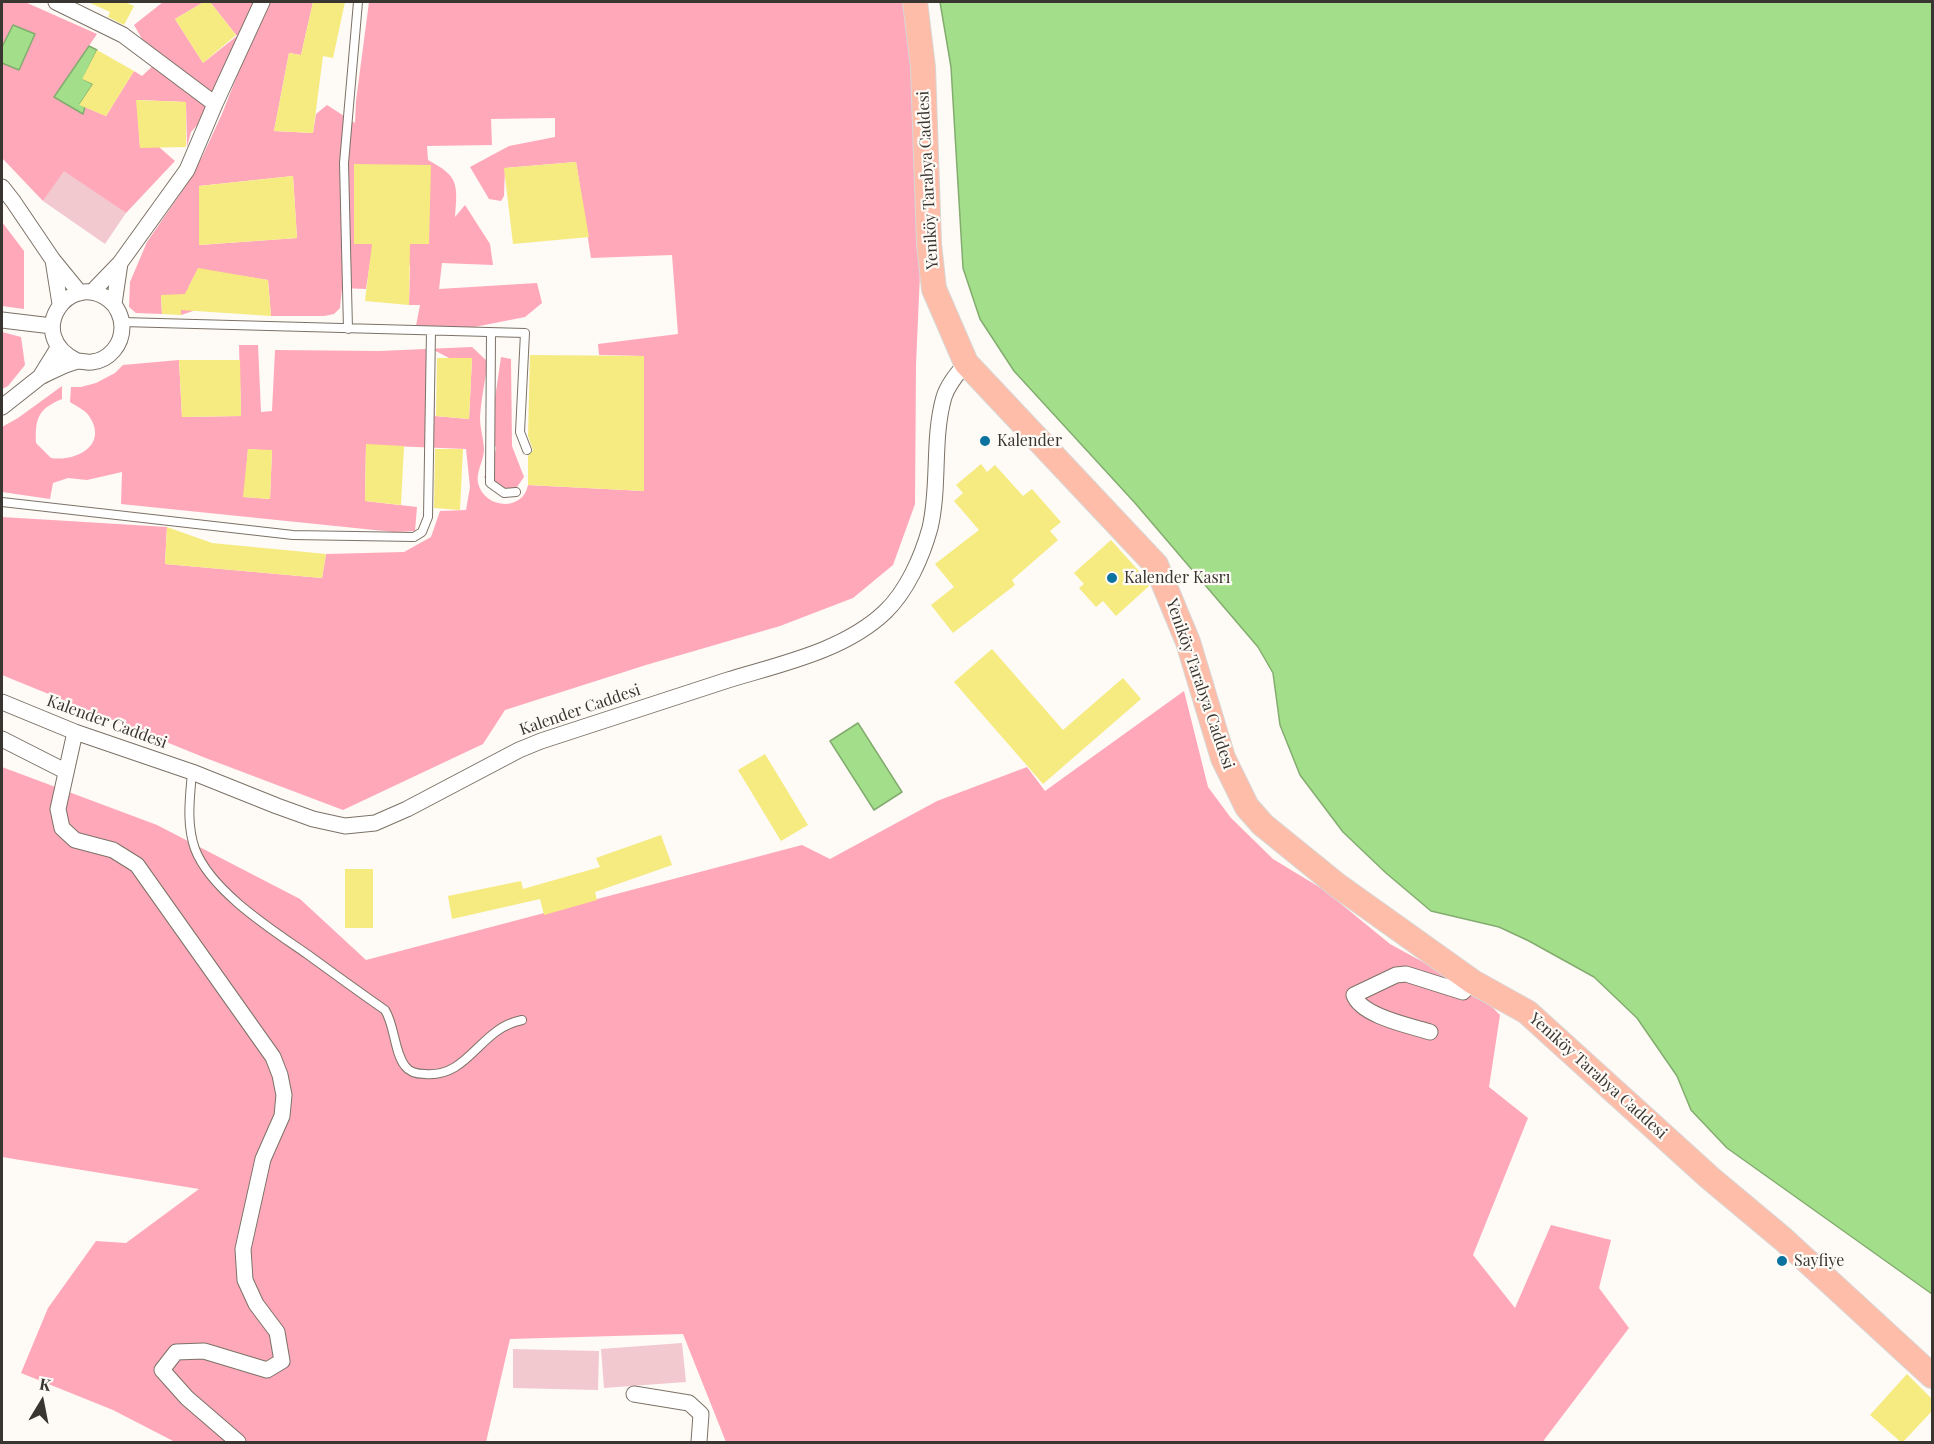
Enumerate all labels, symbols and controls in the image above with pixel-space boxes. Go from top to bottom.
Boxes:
street label: Yeniköy Tarabya Caddesi [914,90,942,270]
place label: Kalender [997,431,1062,451]
marker: Kalender [978,434,992,448]
place label: Kalender Kasrı [1124,568,1230,588]
marker: Kalender Kasrı [1105,571,1119,585]
street label: Yeniköy Tarabya Caddesi [1162,596,1238,772]
street label: Kalender Caddesi [517,680,643,740]
street label: Kalender Caddesi [44,691,170,753]
street label: Yeniköy Tarabya Caddesi [1525,1009,1671,1143]
place label: Sayfiye [1794,1251,1844,1271]
marker: Sayfiye [1775,1254,1789,1268]
north arrow [12,1372,72,1432]
text: K [38,1372,53,1395]

